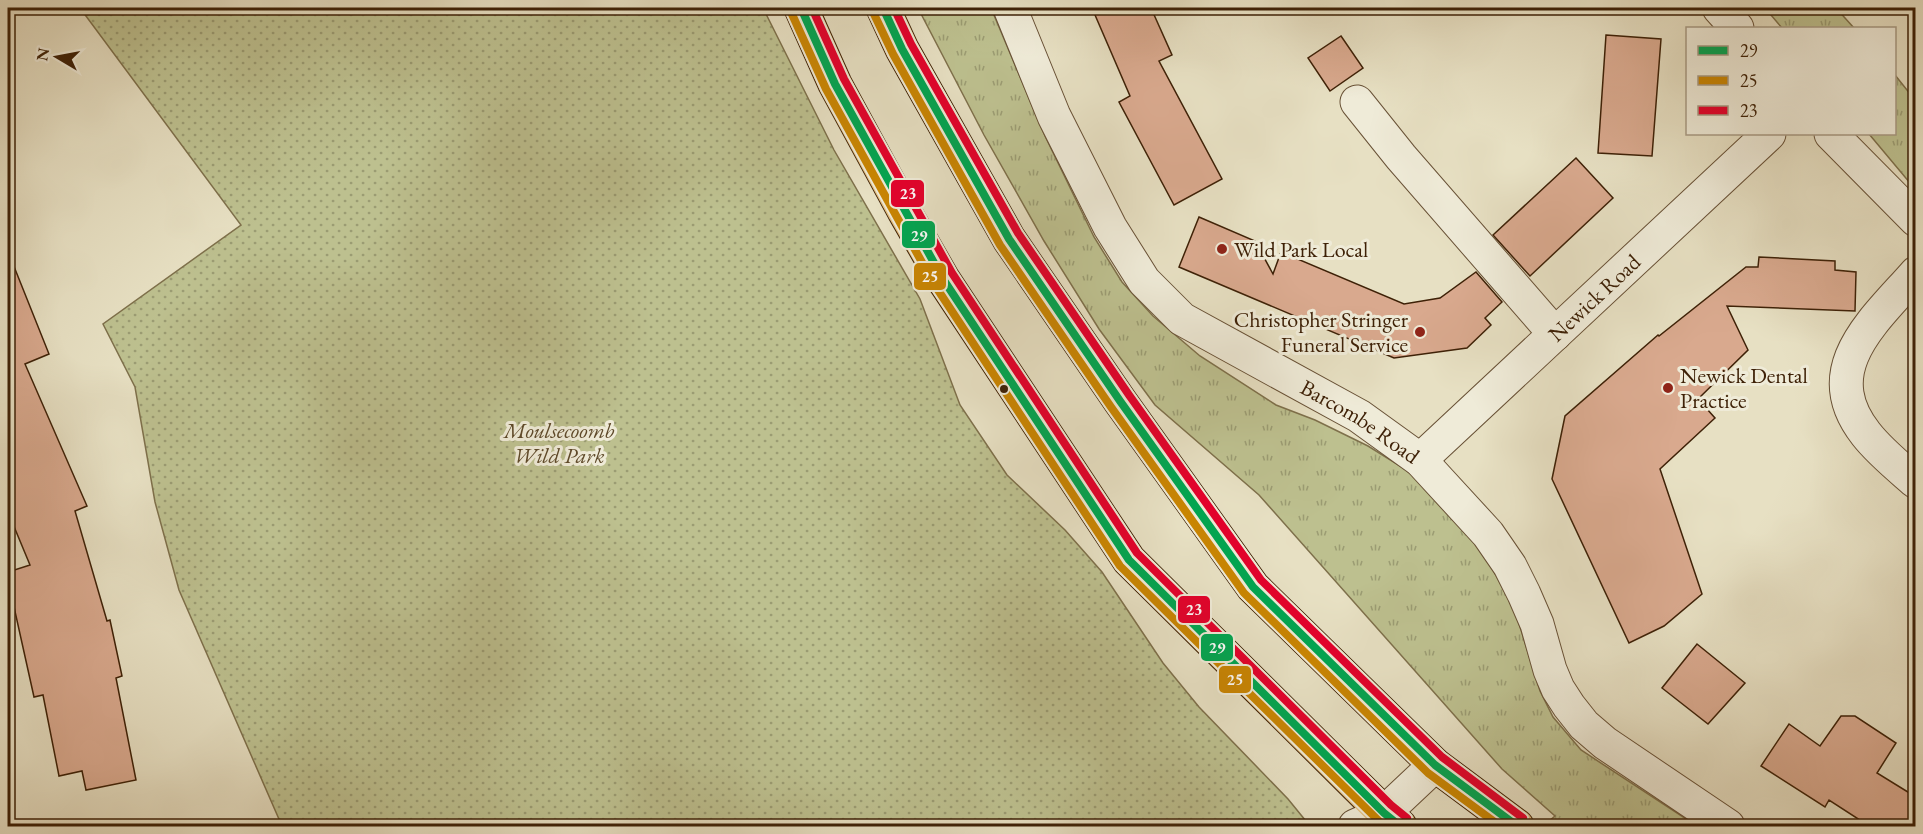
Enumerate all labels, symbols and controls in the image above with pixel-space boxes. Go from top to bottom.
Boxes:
north arrow [27,27,87,87]
legend [1686,27,1896,135]
text: 29 [1740,39,1758,62]
text: N [31,46,54,63]
text: 25 [1740,69,1757,92]
text: 23 [1740,99,1757,122]
line badge: 23 [890,179,925,208]
text: 23 [900,183,916,204]
line badge: 29 [901,220,936,249]
text: 29 [911,225,928,246]
place label: Wild Park Local [1234,235,1368,264]
marker: Wild Park Local [1215,242,1229,256]
street label: Newick Road [1542,247,1647,348]
line badge: 25 [913,262,947,291]
text: 25 [922,266,938,287]
place label: Christopher Stringer Funeral Service [1234,305,1409,359]
marker: Christopher Stringer Funeral Service [1413,325,1427,339]
place label: Newick Dental Practice [1680,361,1808,415]
street label: Barcombe Road [1296,372,1426,470]
marker: Newick Dental Practice [1661,381,1675,395]
unlabelled marker [998,383,1010,395]
park label: Moulsecoomb Wild Park [502,416,614,470]
line badge: 23 [1177,595,1211,624]
text: 23 [1186,599,1202,620]
line badge: 29 [1200,633,1234,662]
text: 29 [1209,637,1226,658]
line badge: 25 [1218,665,1252,694]
text: 25 [1227,669,1243,690]

